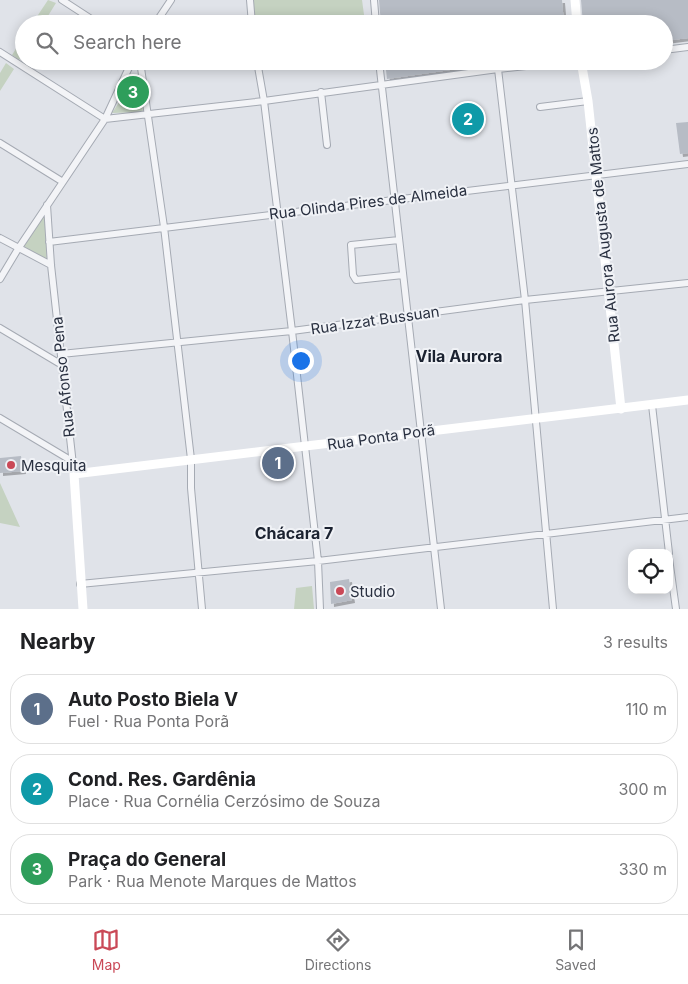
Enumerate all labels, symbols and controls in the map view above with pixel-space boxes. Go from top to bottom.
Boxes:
search box [15,15,673,70]
icon: search [33,29,61,57]
text: Search here [73,31,182,54]
pin: 3 [117,73,149,111]
pin: 2 [452,100,484,138]
street label: Rua Aurora Augusta de Mattos [582,126,624,344]
street label: Rua Olinda Pires de Almeida [268,180,468,224]
street label: Rua Izzat Bussuan [309,302,441,338]
street label: Rua Afonso Pena [47,316,79,438]
district label: Vila Aurora [415,346,503,366]
your location [288,348,314,374]
street label: Rua Ponta Porã [326,420,436,454]
pin: 1 [262,444,294,482]
place label: Mesquita [21,456,86,475]
marker: Mesquita [5,459,17,471]
district label: Chácara 7 [255,523,333,543]
map controls [628,549,673,594]
button: locate [628,549,673,594]
place label: Studio [350,582,395,601]
marker: Studio [334,585,346,597]
text: Nearby [20,629,95,654]
text: 3 results [603,632,668,652]
text: Auto Posto Biela V [68,688,238,711]
text: 1 [34,699,40,719]
text: 110 m [625,699,667,719]
text: Fuel · Rua Ponta Porã [68,711,229,731]
text: Cond. Res. Gardênia [68,768,256,791]
text: 2 [32,779,42,799]
text: 300 m [618,779,667,799]
text: Place · Rua Cornélia Cerzósimo de Souza [68,791,380,811]
text: Praça do General [68,848,226,871]
text: 3 [32,859,42,879]
text: 330 m [619,859,667,879]
text: Park · Rua Menote Marques de Mattos [68,871,357,891]
tab: Map [92,926,121,973]
tab: Directions [305,926,371,973]
tab: Saved [555,926,596,973]

